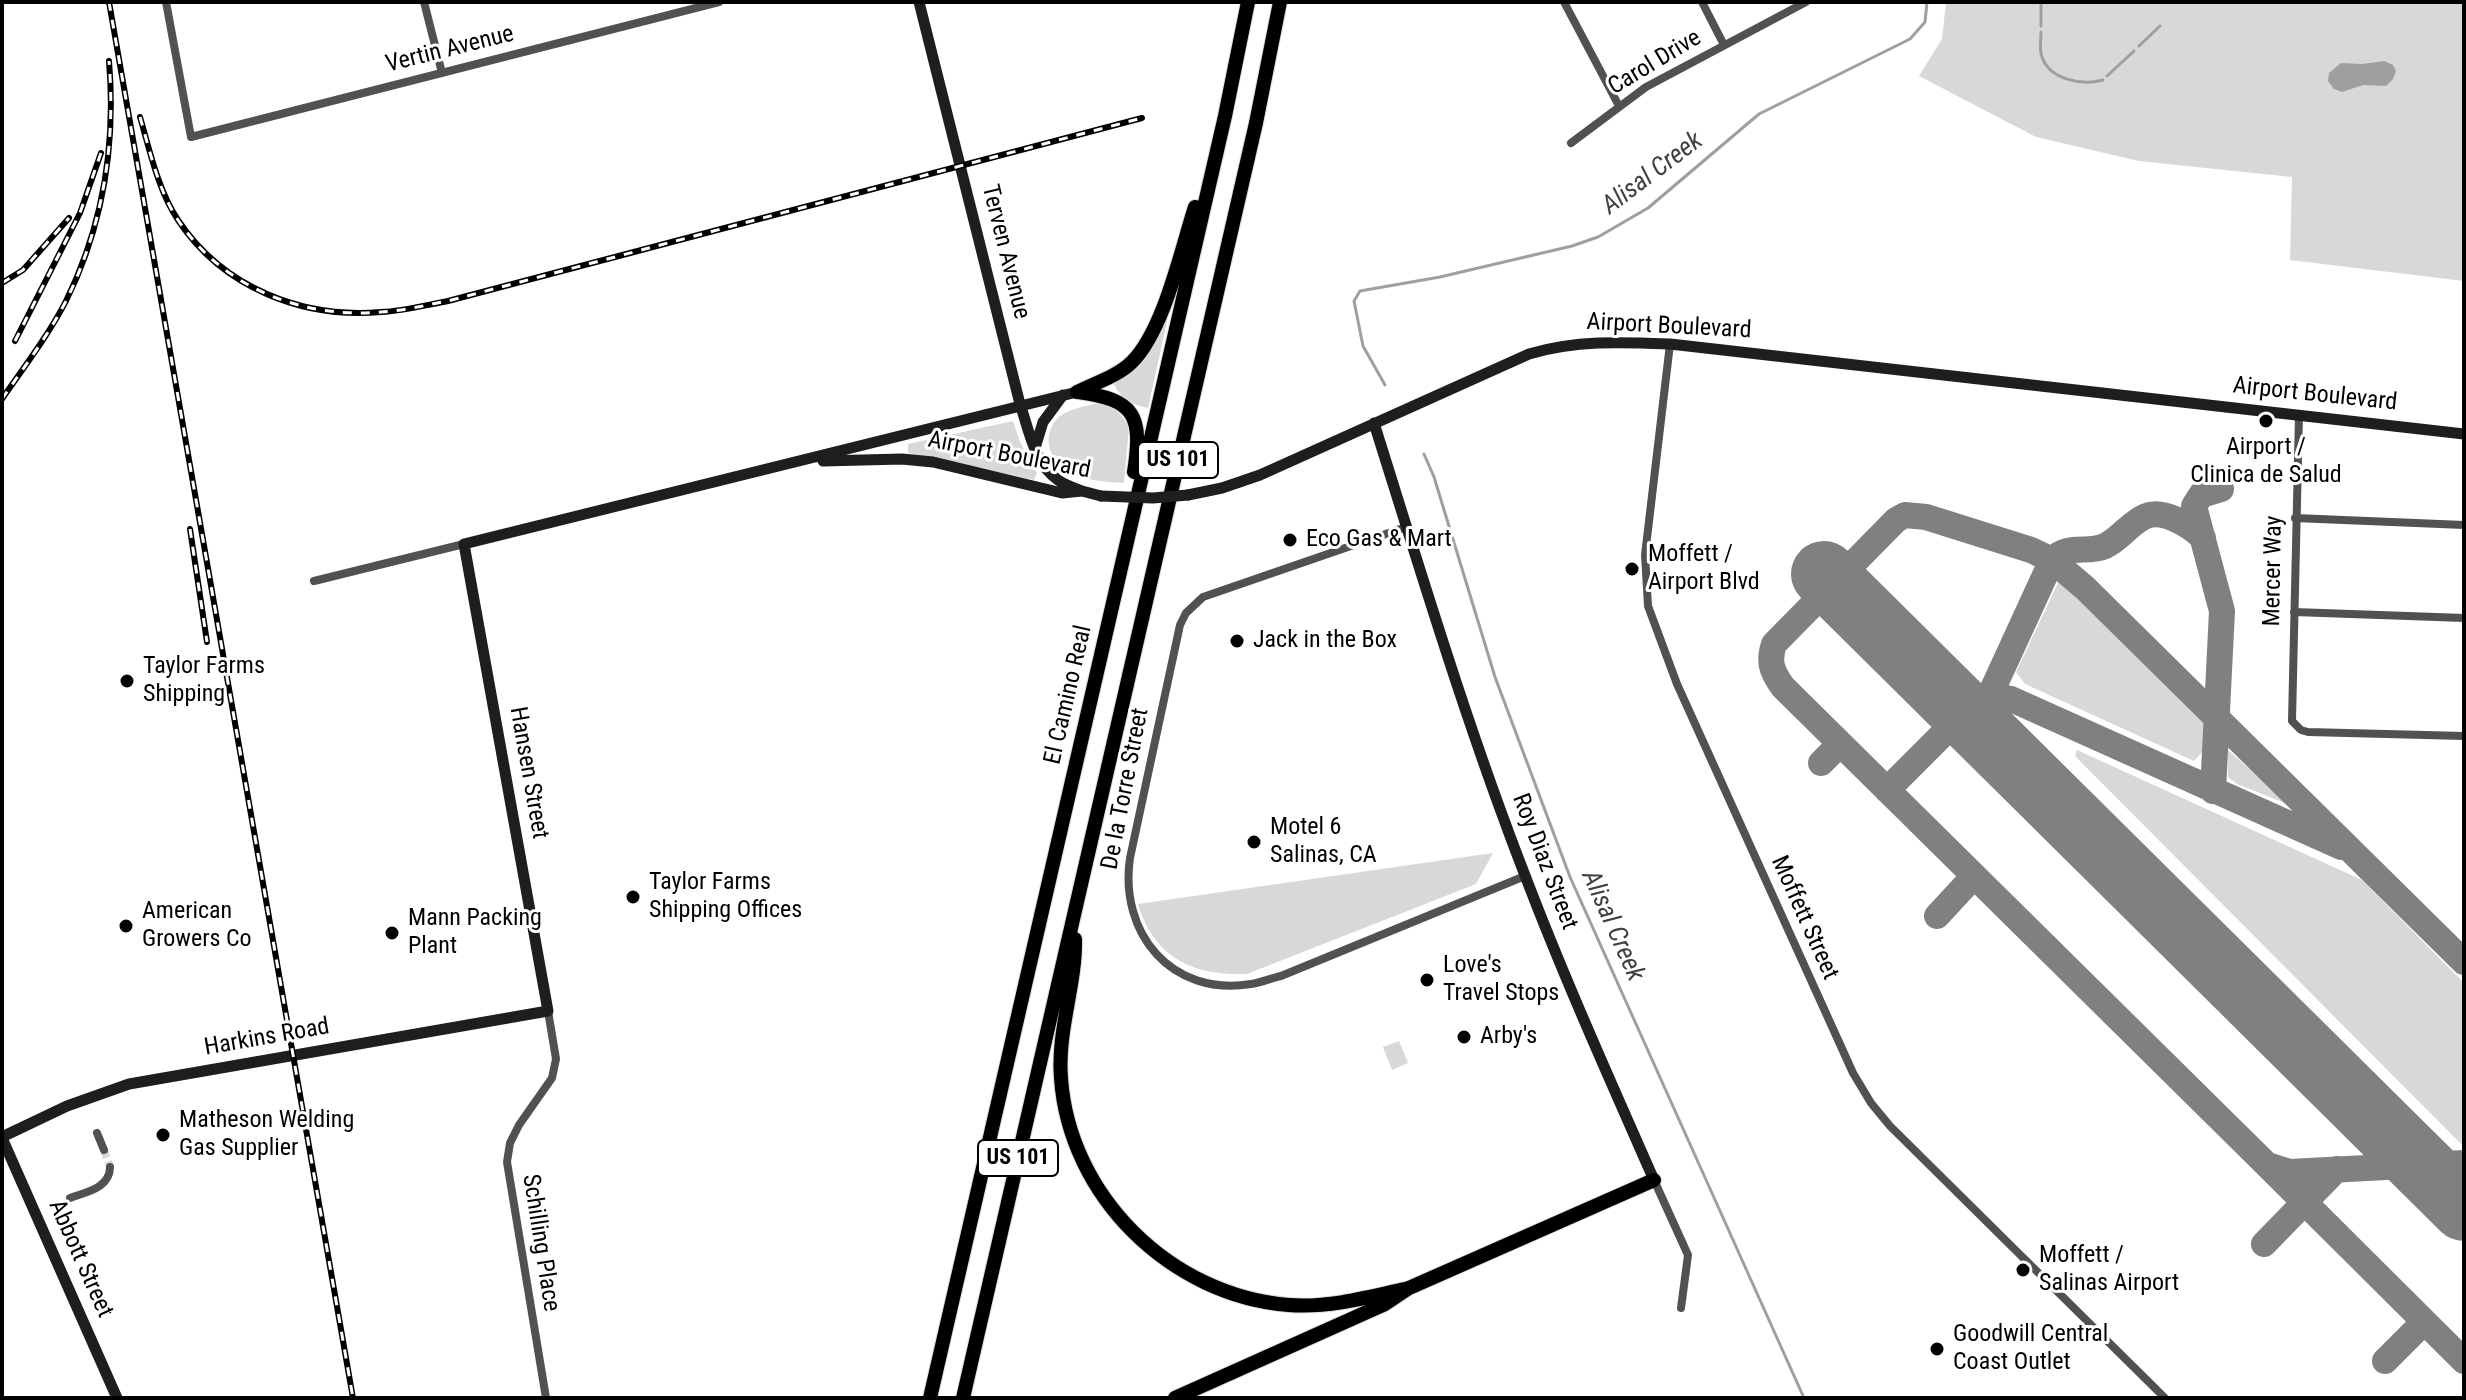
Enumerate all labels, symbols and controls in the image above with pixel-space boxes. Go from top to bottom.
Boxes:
street label: Vertin Avenue [383,20,517,80]
street label: Carol Drive [1603,24,1707,102]
water label: Alisal Creek [1596,126,1710,222]
street label: Terven Avenue [974,182,1036,322]
street label: Airport Boulevard [1586,308,1752,346]
street label: Airport Boulevard [2231,372,2399,418]
marker: Airport / Clinica de Salud [2257,412,2275,430]
street label: Airport Boulevard [925,426,1093,486]
place label: Airport / Clinica de Salud [2190,434,2342,490]
road number: US 101 [1138,442,1218,478]
street label: Mercer Way [2259,515,2289,627]
place label: Eco Gas & Mart [1306,526,1452,554]
marker: Eco Gas & Mart [1281,531,1299,549]
place label: Moffett / Airport Blvd [1648,541,1760,597]
marker: Moffett / Airport Blvd [1623,560,1641,578]
street label: El Camino Real [1039,623,1099,767]
place label: Jack in the Box [1253,627,1397,655]
marker: Jack in the Box [1228,632,1246,650]
place label: Taylor Farms Shipping [143,653,265,709]
marker: Taylor Farms Shipping [118,672,136,690]
street label: Hansen Street [502,705,554,841]
street label: De la Torre Street [1096,706,1156,872]
street label: Roy Diaz Street [1505,790,1583,934]
place label: Motel 6 Salinas, CA [1270,814,1377,870]
marker: Motel 6 Salinas, CA [1245,833,1263,851]
street label: Moffett Street [1764,852,1844,984]
water label: Alisal Creek [1574,866,1650,986]
place label: Taylor Farms Shipping Offices [649,869,802,925]
marker: Taylor Farms Shipping Offices [624,888,642,906]
place label: American Growers Co [142,898,252,954]
place label: Mann Packing Plant [408,905,542,961]
marker: American Growers Co [117,917,135,935]
marker: Mann Packing Plant [383,924,401,942]
place label: Love's Travel Stops [1443,952,1559,1008]
marker: Love's Travel Stops [1418,971,1436,989]
street label: Harkins Road [202,1013,332,1063]
place label: Arby's [1480,1023,1537,1051]
marker: Arby's [1455,1028,1473,1046]
place label: Matheson Welding Gas Supplier [179,1107,354,1163]
marker: Matheson Welding Gas Supplier [154,1126,172,1144]
road number: US 101 [978,1140,1058,1176]
street label: Schilling Place [515,1172,565,1314]
street label: Abbott Street [41,1196,119,1322]
place label: Moffett / Salinas Airport [2039,1242,2179,1298]
marker: Moffett / Salinas Airport [2014,1261,2032,1279]
place label: Goodwill Central Coast Outlet [1953,1321,2108,1377]
marker: Goodwill Central Coast Outlet [1928,1340,1946,1358]

